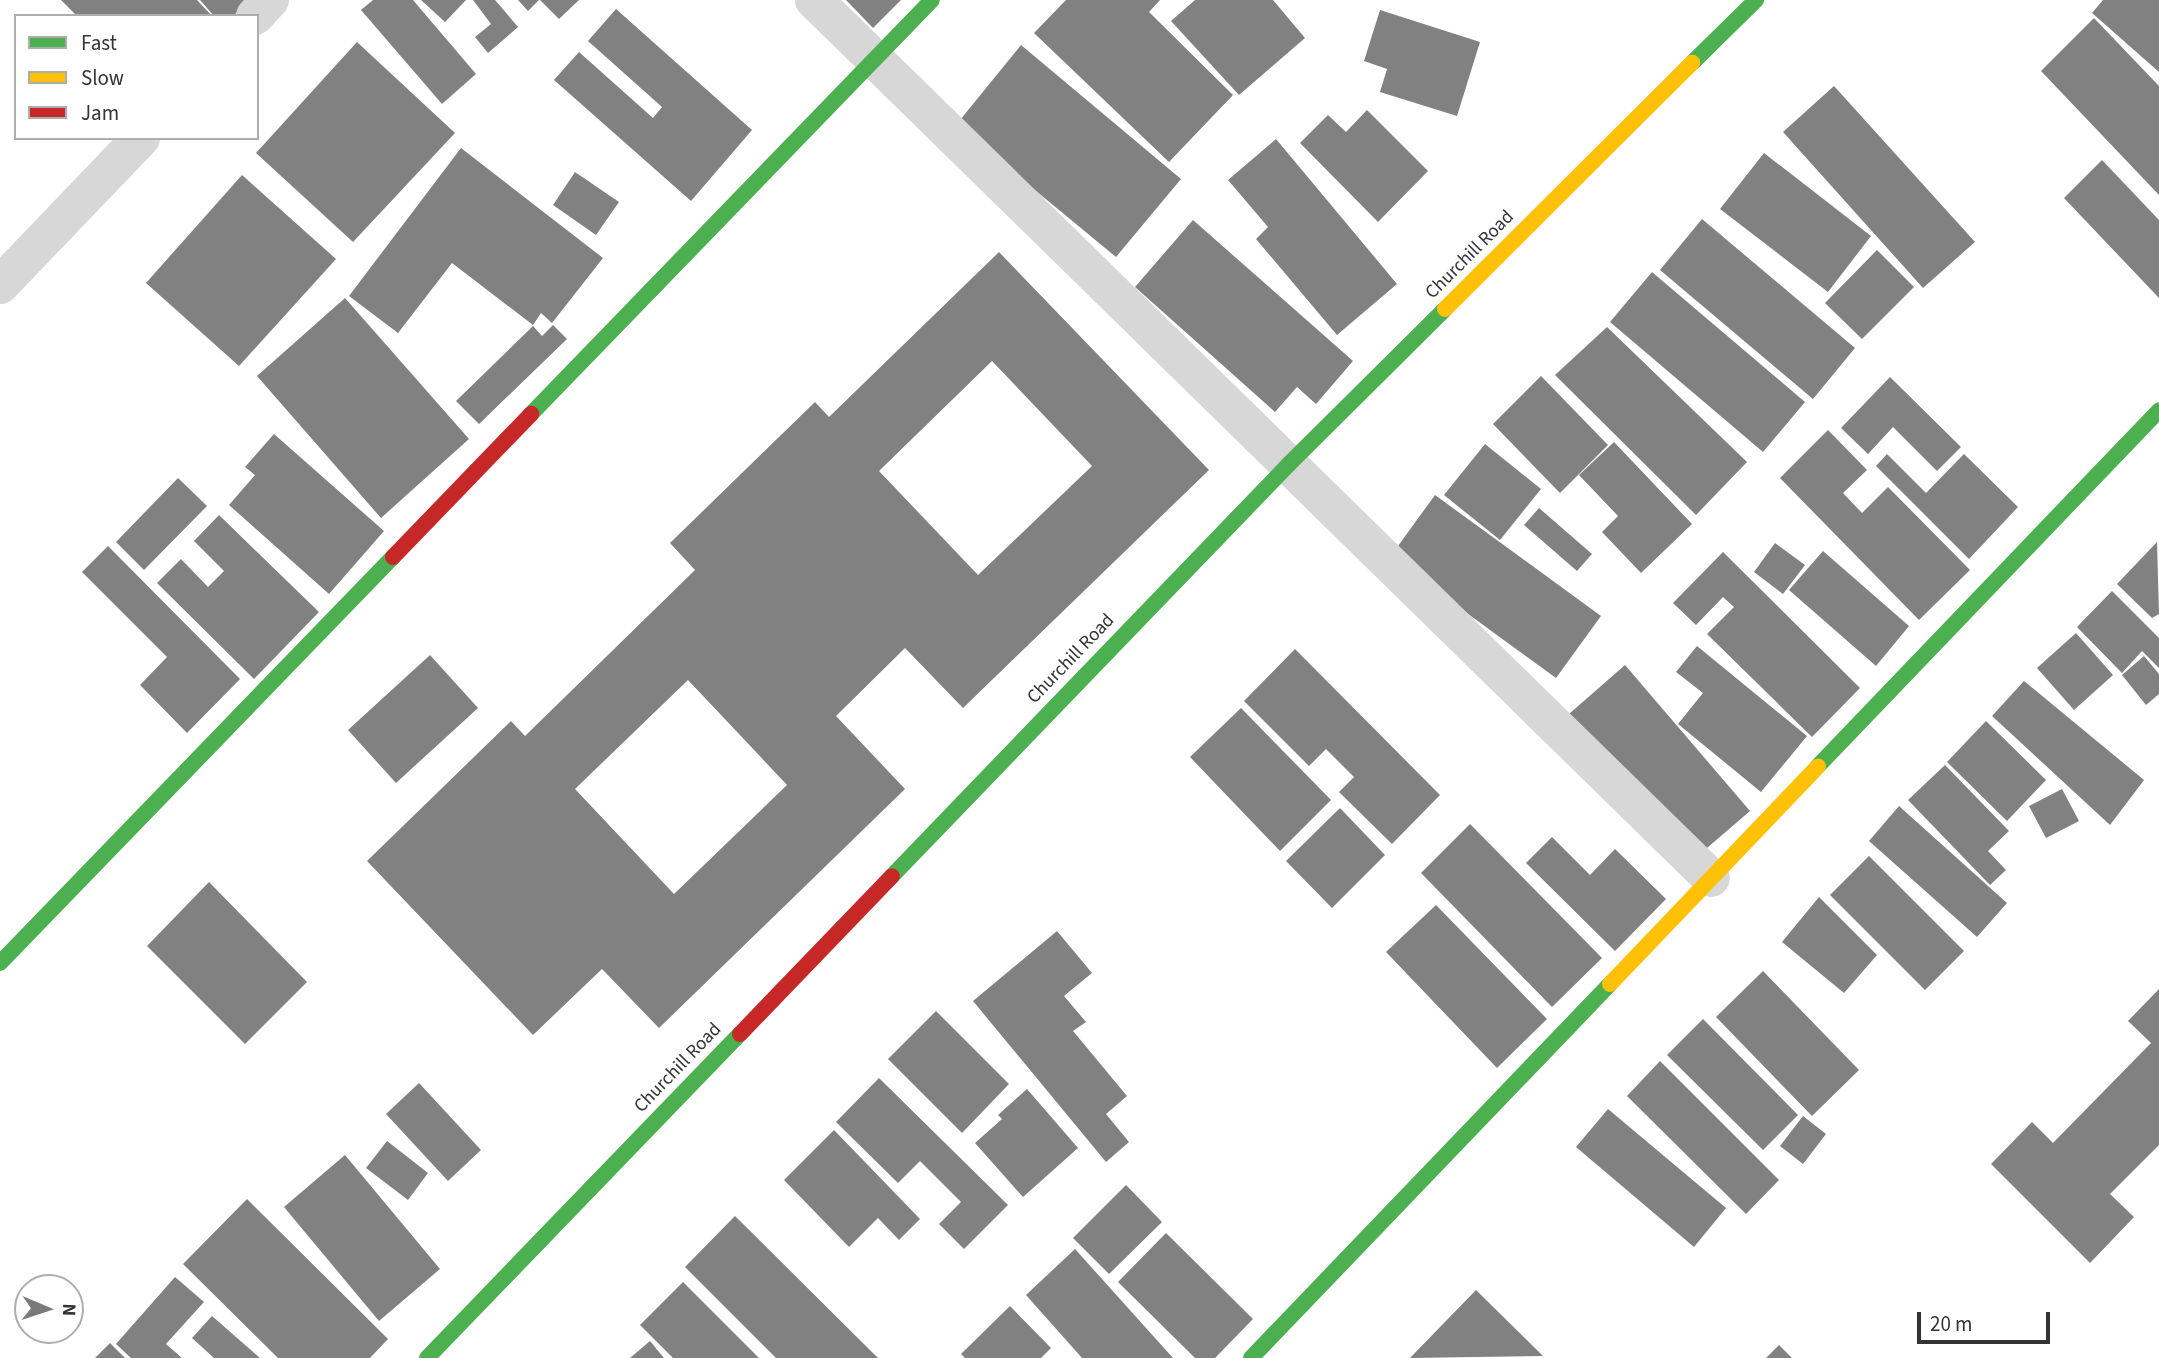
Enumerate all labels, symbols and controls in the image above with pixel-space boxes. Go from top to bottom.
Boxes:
legend [14,14,259,140]
text: Fast [81,28,117,58]
text: Slow [81,63,124,93]
text: Jam [81,98,119,128]
street label: Churchill Road [1421,206,1519,304]
street label: Churchill Road [1023,609,1119,709]
street label: Churchill Road [630,1018,726,1118]
north arrow [14,1274,84,1344]
scale bar [1921,1298,2054,1342]
text: N [55,1303,82,1316]
text: 20 m [1930,1309,1972,1339]

